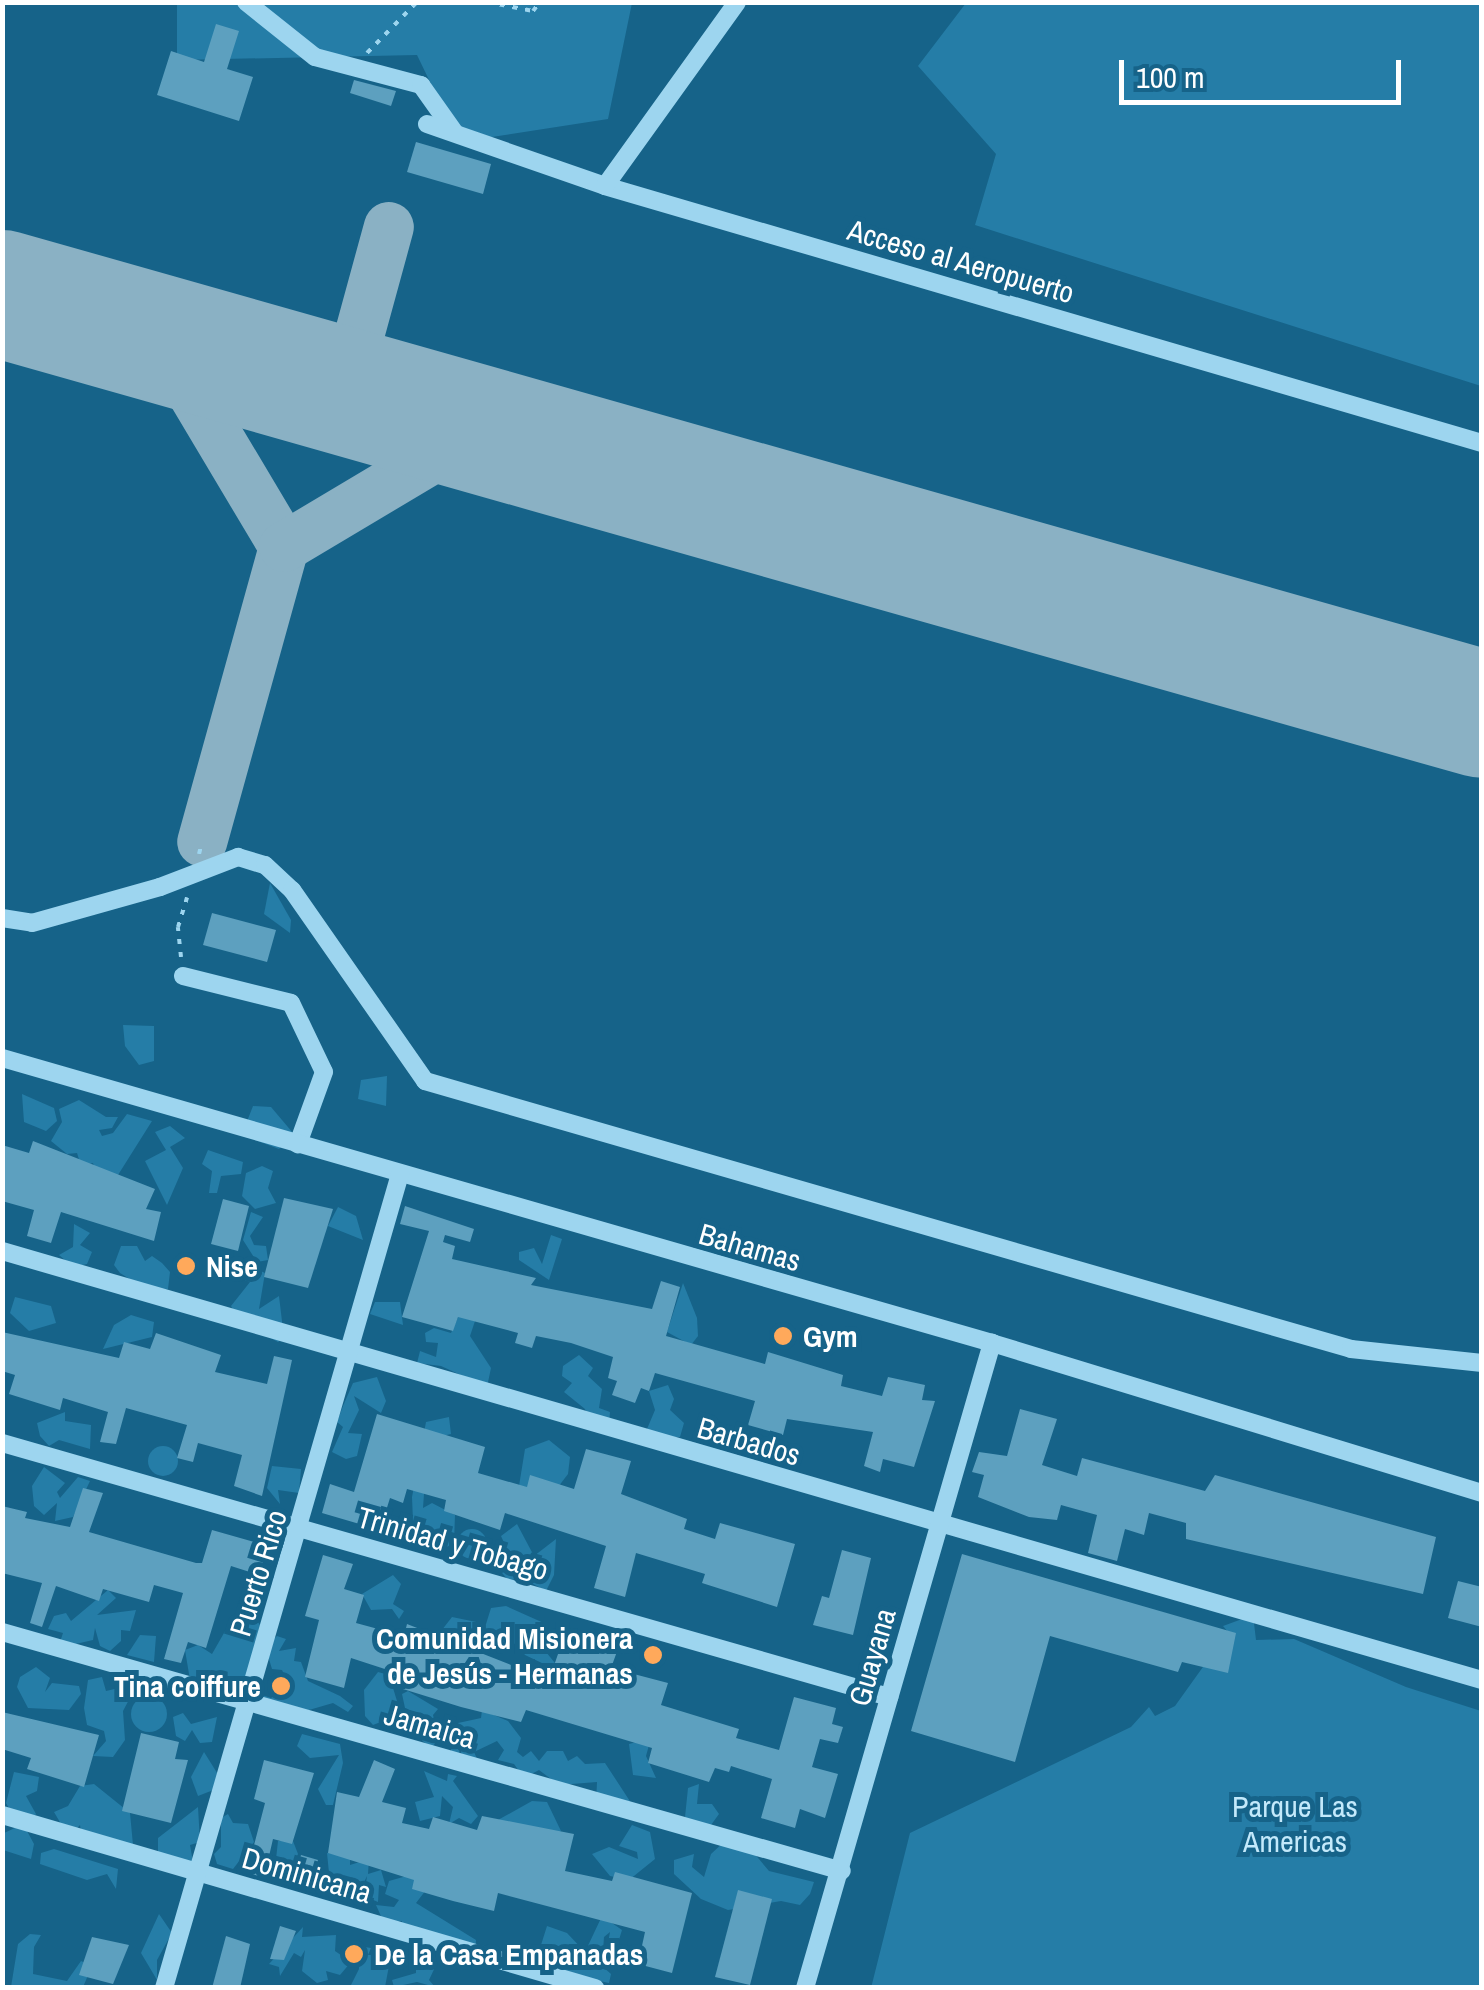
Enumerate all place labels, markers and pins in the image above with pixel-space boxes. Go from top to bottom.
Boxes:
place label: Nise [206,1248,258,1284]
marker: Nise [175,1255,197,1277]
place label: Gym [803,1318,858,1354]
marker: Gym [772,1325,794,1347]
place label: Comunidad Misionera de Jesús - Hermanas [376,1620,633,1690]
marker: Comunidad Misionera de Jesús - Hermanas [642,1644,664,1666]
place label: Tina coiffure [114,1668,261,1704]
marker: Tina coiffure [270,1675,292,1697]
place label: De la Casa Empanadas [374,1936,643,1972]
marker: De la Casa Empanadas [343,1943,365,1965]

